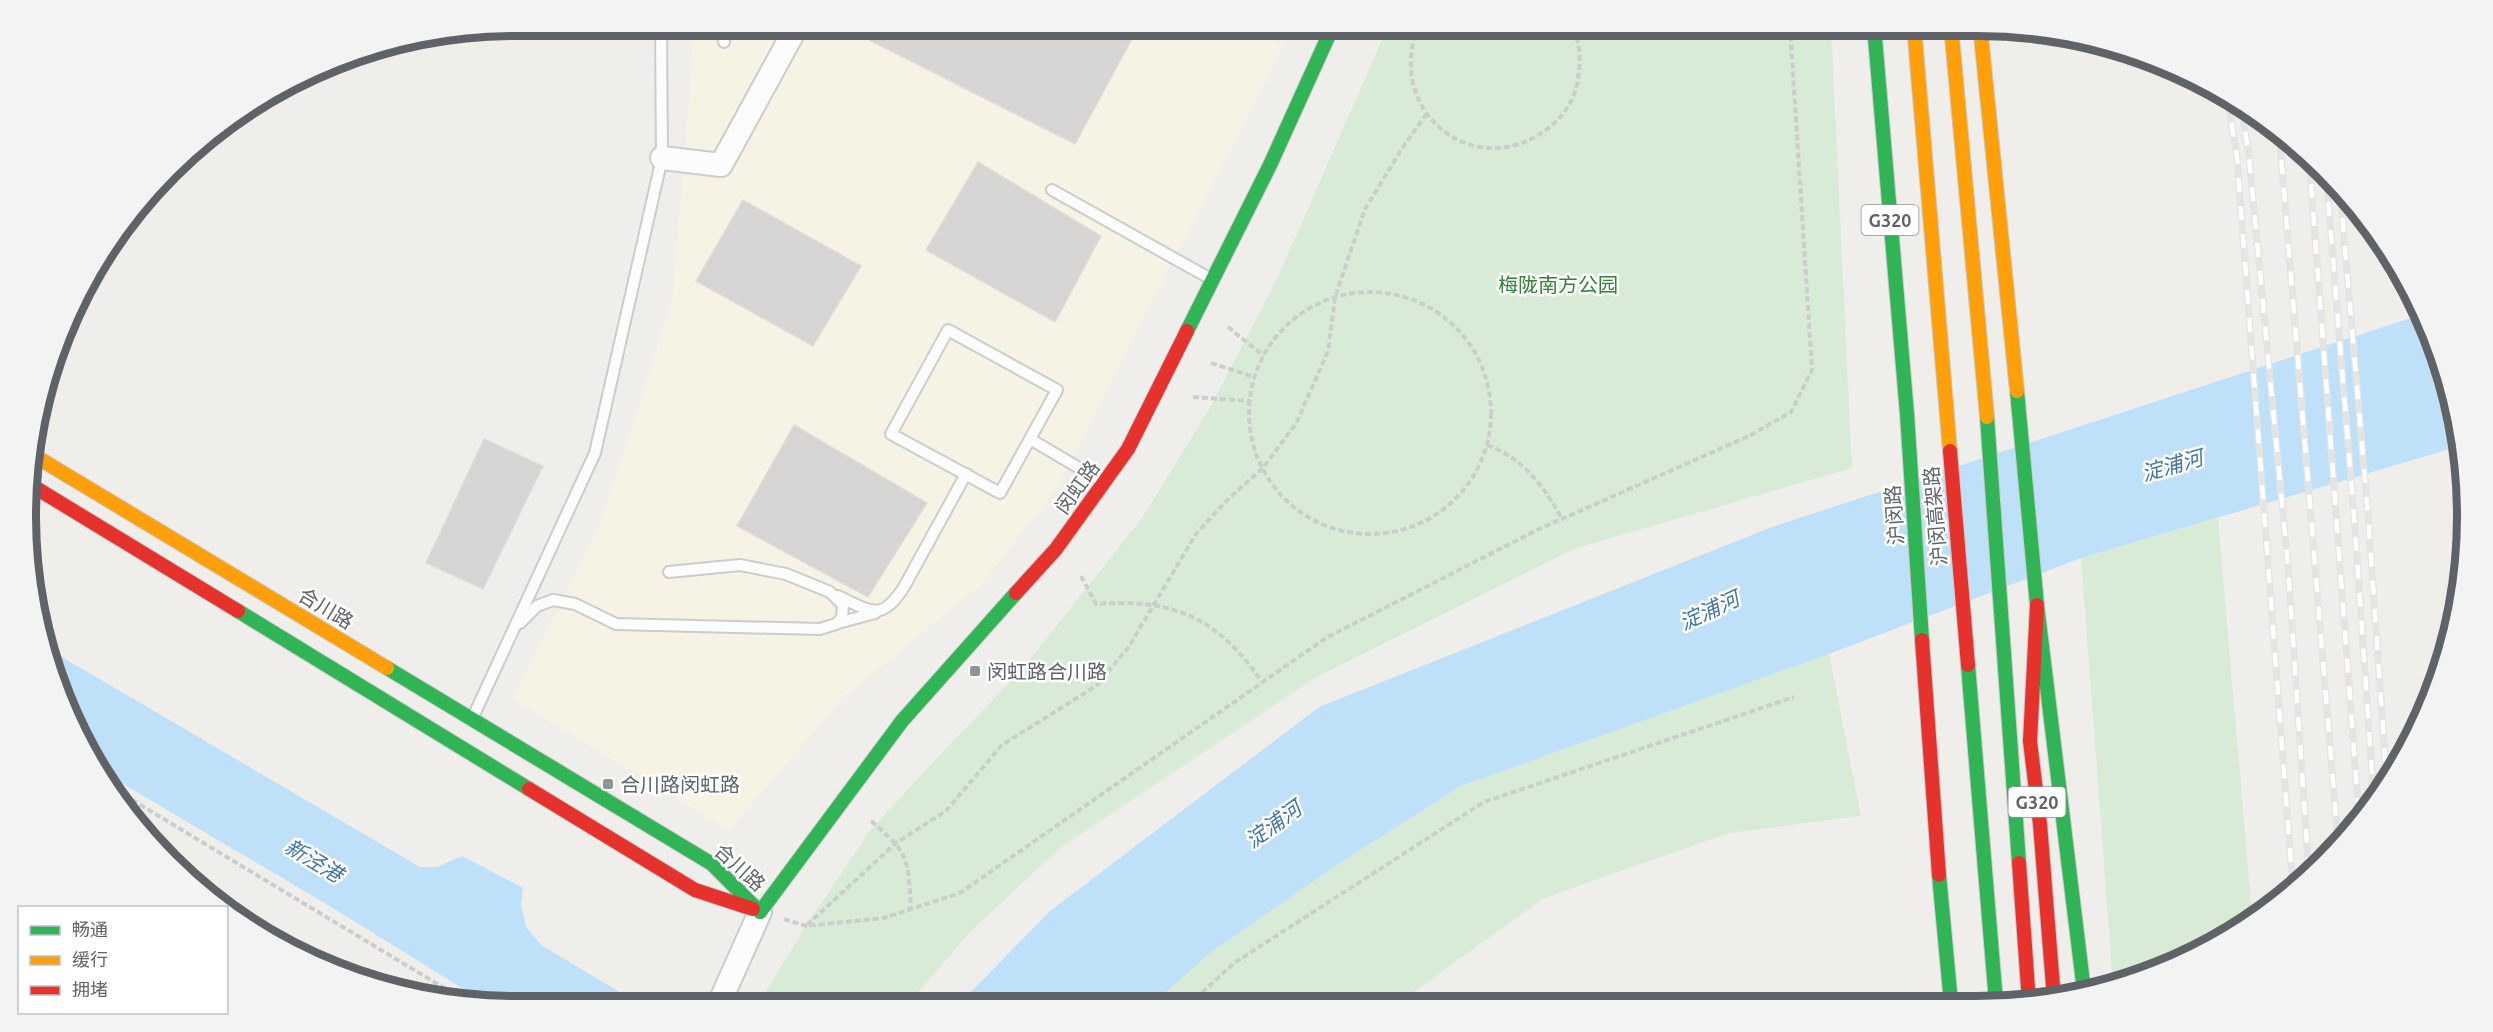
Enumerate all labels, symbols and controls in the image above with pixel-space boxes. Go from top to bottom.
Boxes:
road number: G320 [1862,205,1918,235]
park label: 梅陇南方公园 [1498,273,1618,296]
water label: 淀浦河 [2138,444,2209,485]
street label: 闵虹路 [1050,456,1104,518]
street label: 沪闵高架路 [1919,465,1951,567]
street label: 沪闵路 [1880,484,1908,546]
street label: 合川路 [294,583,358,633]
water label: 淀浦河 [1675,584,1746,634]
place label: 闵虹路合川路 [987,660,1107,683]
marker: 闵虹路合川路 [968,664,982,678]
place label: 合川路闵虹路 [620,773,740,796]
marker: 合川路闵虹路 [601,777,615,791]
road number: G320 [2008,787,2066,817]
water label: 淀浦河 [1240,793,1309,852]
water label: 新泾港 [281,833,350,888]
street label: 合川路 [710,838,770,896]
legend [18,906,228,1014]
text: 畅通 [72,919,108,939]
text: 缓行 [72,949,108,969]
text: 拥堵 [72,979,108,999]

